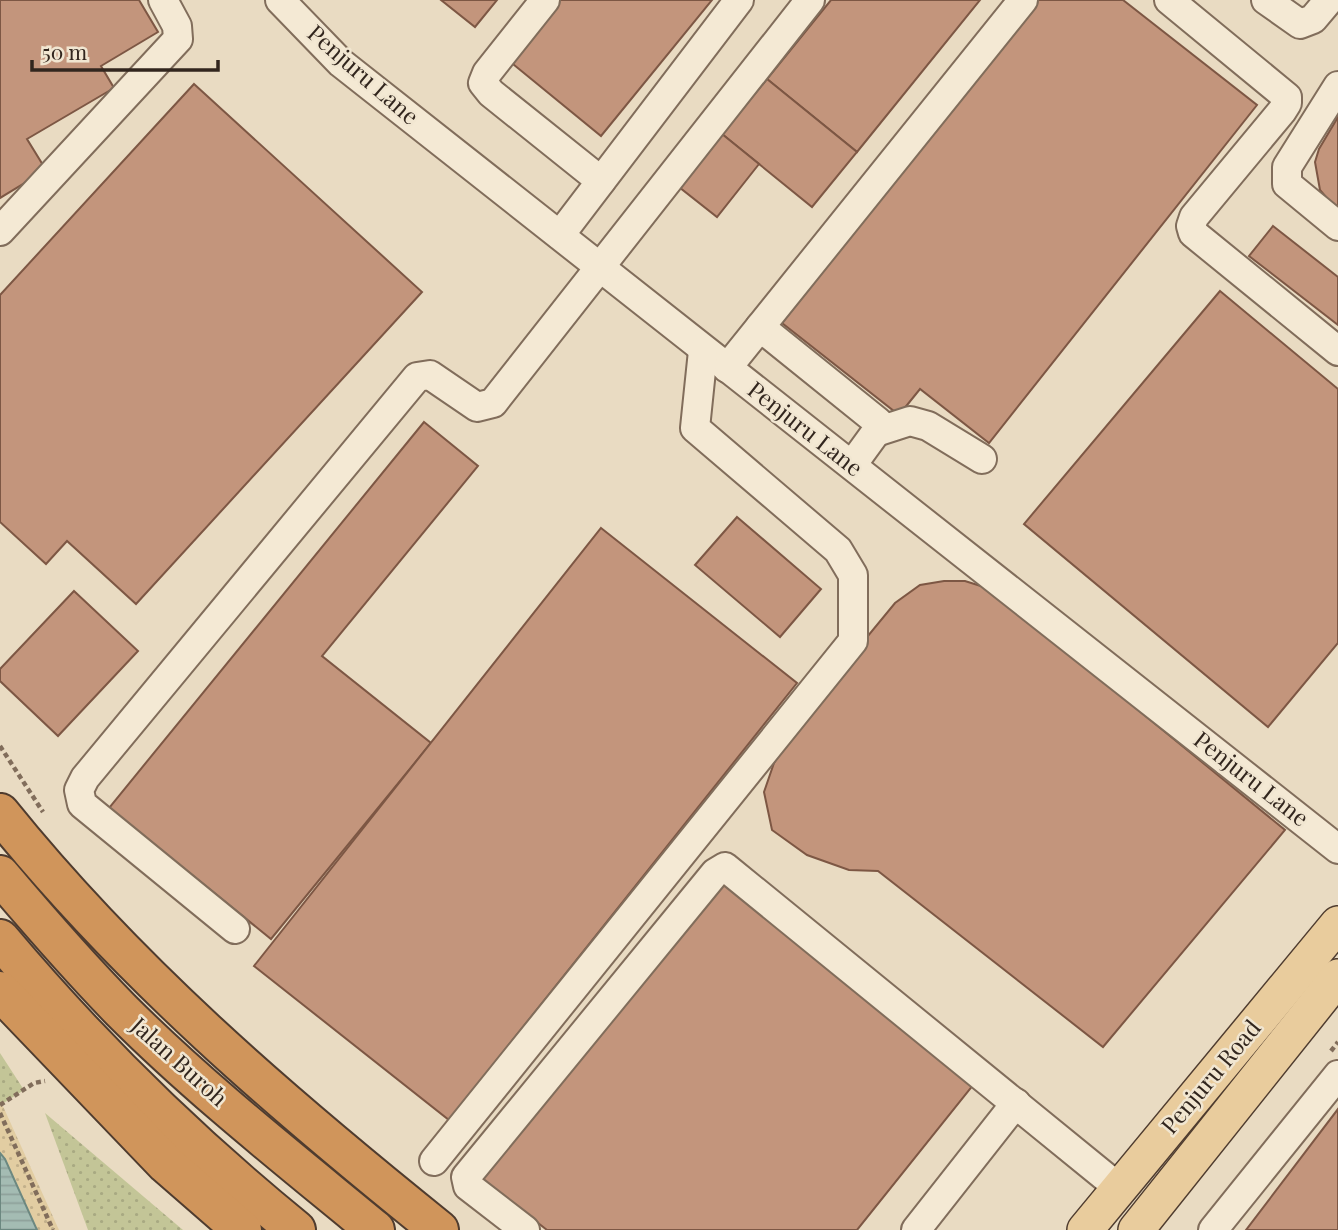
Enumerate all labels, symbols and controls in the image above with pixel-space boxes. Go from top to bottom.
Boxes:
street label: Penjuru Lane [302,17,426,131]
scale bar [32,28,217,72]
text: 50 m [42,37,88,65]
street label: Penjuru Lane [742,373,870,482]
street label: Penjuru Lane [1188,723,1316,832]
street label: Jalan Buroh [125,1009,235,1113]
street label: Penjuru Road [1153,1013,1267,1140]

